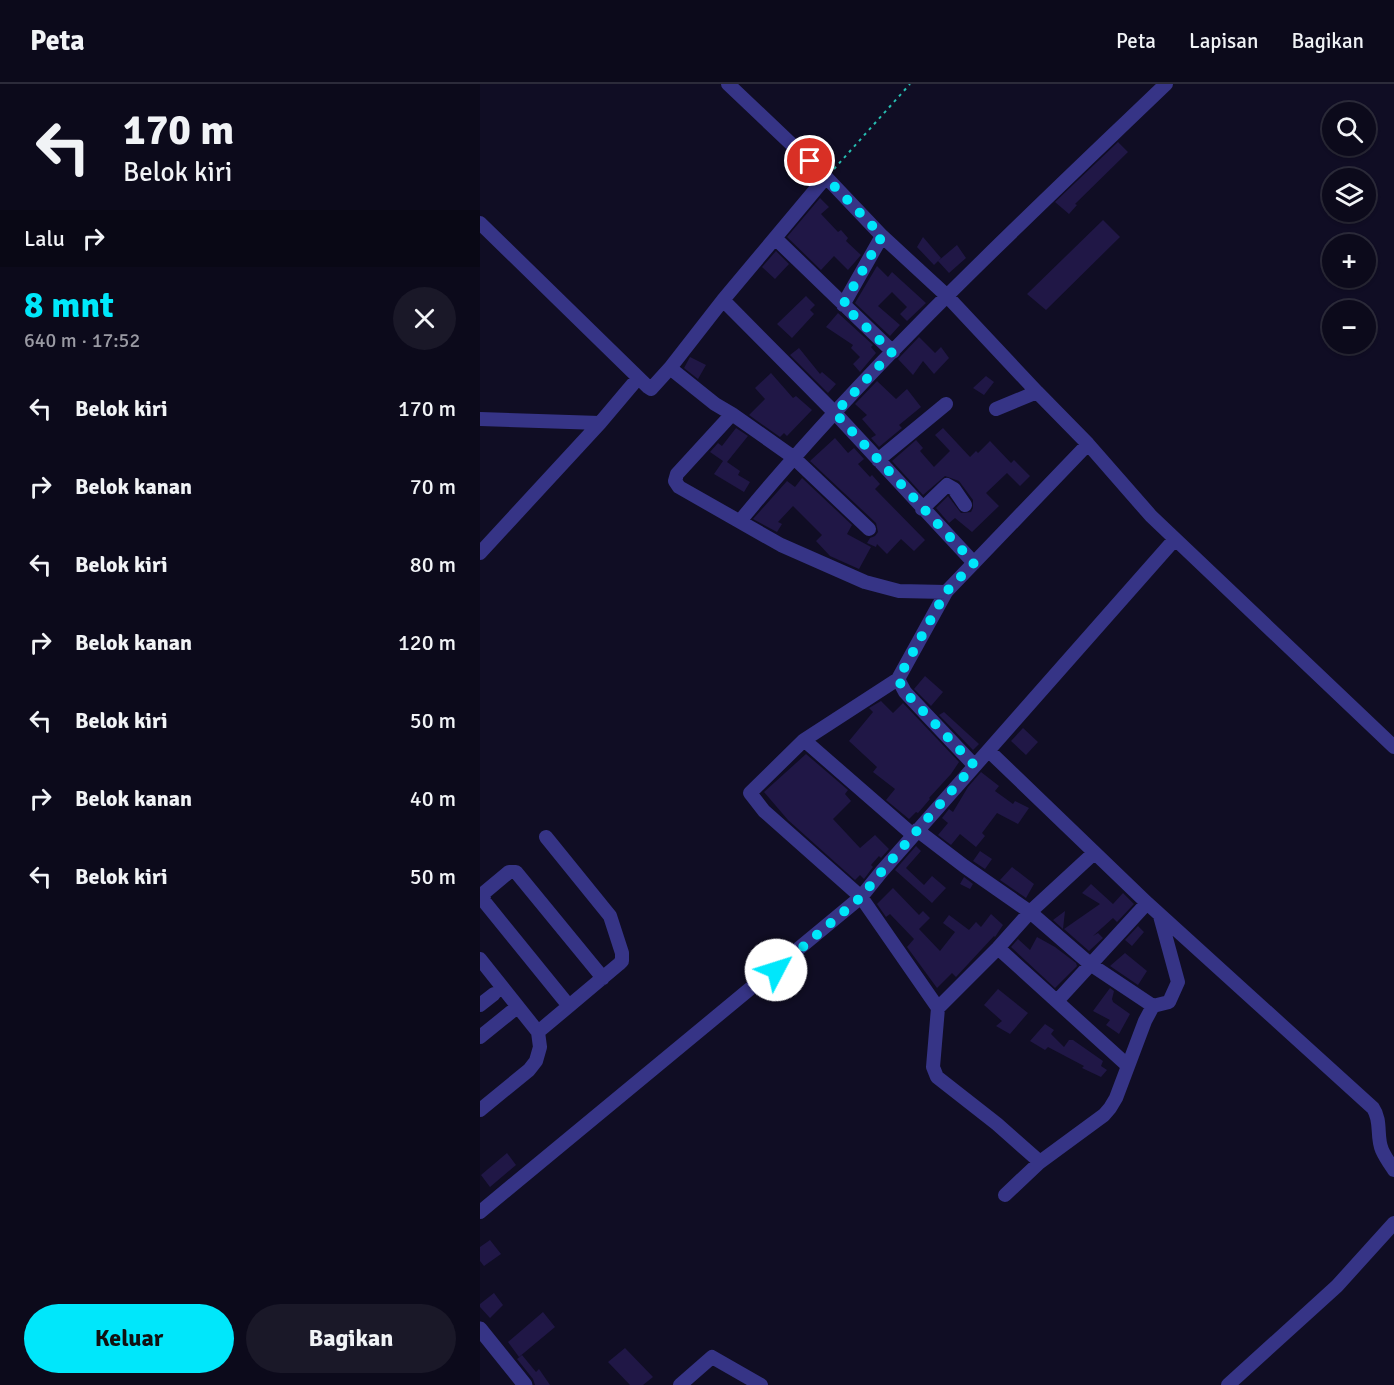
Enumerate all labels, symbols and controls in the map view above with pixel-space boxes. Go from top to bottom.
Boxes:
text: Peta [30,24,85,58]
text: Peta [1116,28,1156,54]
text: Lapisan [1189,28,1258,54]
text: Bagikan [1291,28,1364,54]
map controls [1322,102,1376,354]
button: search [1322,102,1376,156]
text: 170 m [123,105,234,156]
icon: left [24,108,102,186]
pin [784,135,835,186]
icon: arrive [793,144,826,177]
text: Belok kiri [123,156,232,189]
button: layers [1322,168,1376,222]
icon: right [77,222,110,255]
text: Lalu [24,225,65,252]
button: + [1322,234,1376,288]
text: 8 mnt [24,283,114,328]
button: close [393,287,456,350]
button: − [1322,300,1376,354]
text: 640 m · 17:52 [24,328,140,353]
icon: left [24,392,57,425]
text: Belok kiri [75,395,168,422]
text: 170 m [398,395,456,422]
icon: right [24,470,57,503]
text: Belok kanan [75,473,192,500]
text: 70 m [410,473,456,500]
icon: left [24,548,57,581]
text: Belok kiri [75,551,168,578]
text: 80 m [410,551,456,578]
icon: right [24,626,57,659]
text: Belok kanan [75,629,192,656]
text: 120 m [398,629,456,656]
icon: left [24,704,57,737]
text: Belok kiri [75,707,168,734]
text: 50 m [410,707,456,734]
icon: right [24,782,57,815]
text: Belok kanan [75,785,192,812]
text: 40 m [410,785,456,812]
icon: left [24,860,57,893]
text: Belok kiri [75,863,168,890]
text: 50 m [410,863,456,890]
position arrow [744,938,808,1002]
button: Keluar [24,1304,234,1373]
button: Bagikan [246,1304,456,1373]

